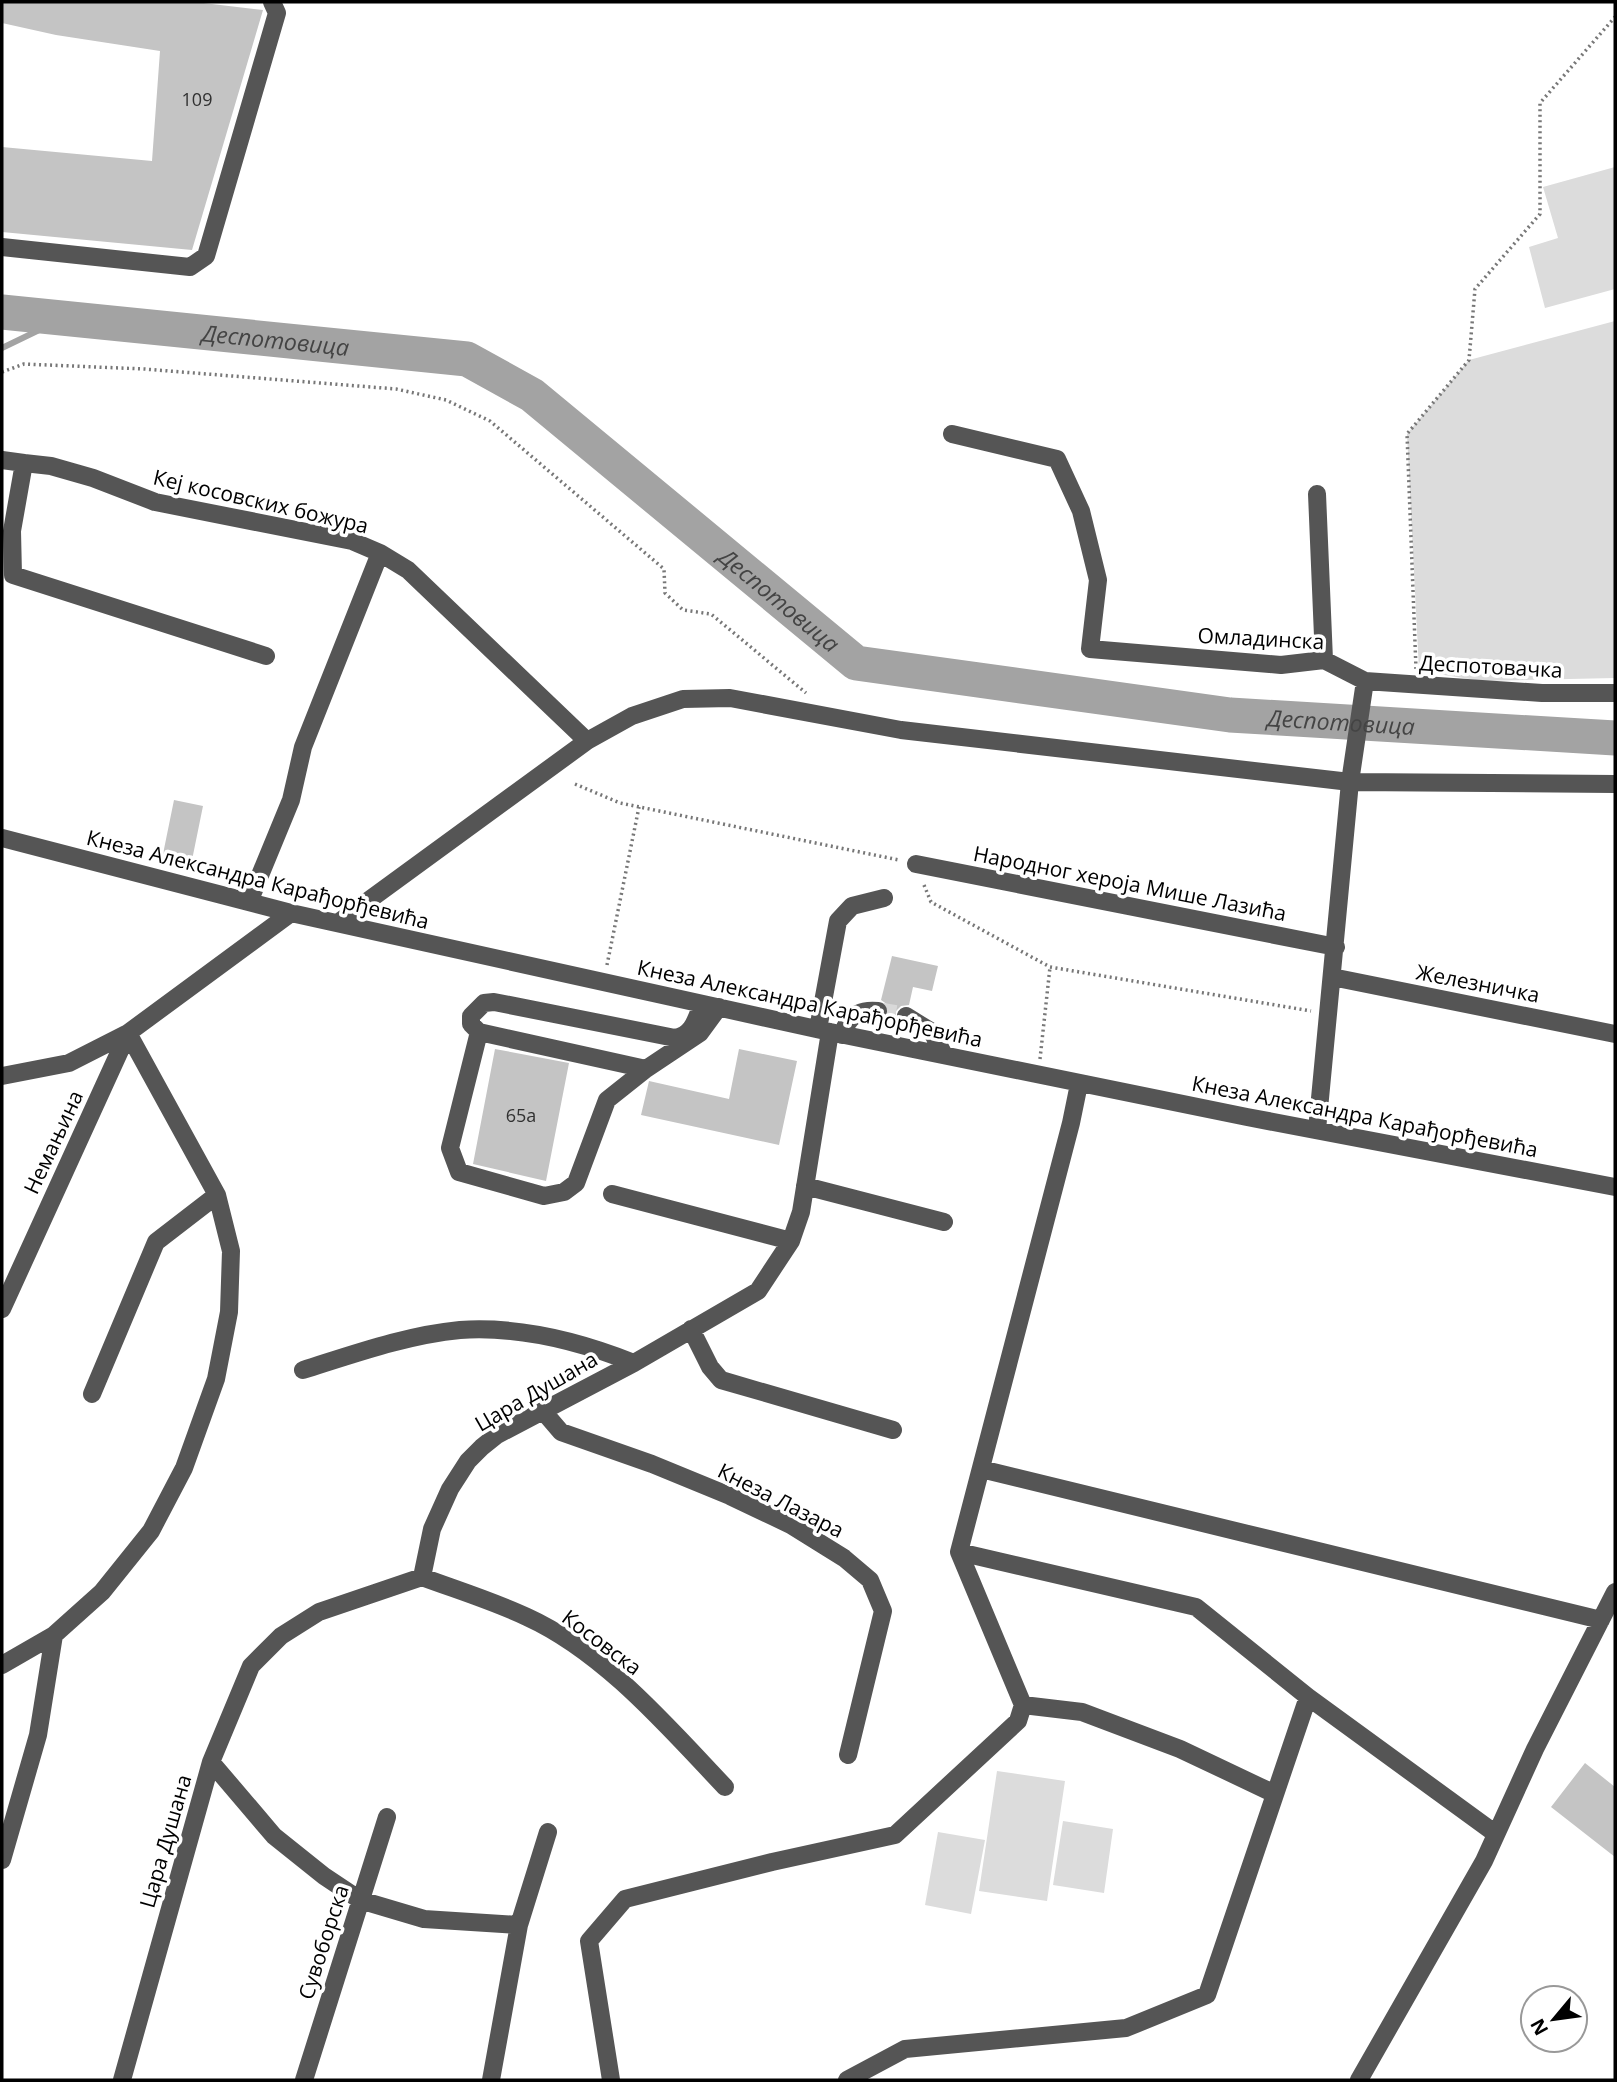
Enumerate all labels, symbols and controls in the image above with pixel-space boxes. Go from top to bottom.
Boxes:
house number: 109 [182,87,212,111]
water label: Деспотовица [198,316,351,363]
street label: Кеј косовских божура [151,463,371,539]
water label: Деспотовица [711,539,847,659]
street label: Омладинска [1197,621,1325,655]
street label: Деспотовачка [1419,648,1563,684]
water label: Деспотовица [1264,701,1416,742]
street label: Кнеза Александра Карађорђевића [84,823,432,935]
street label: Народног хероја Мише Лазића [971,839,1289,927]
street label: Кнеза Александра Карађорђевића [635,953,985,1053]
street label: Железничка [1414,957,1542,1009]
street label: Кнеза Александра Карађорђевића [1189,1069,1541,1163]
street label: Немањина [17,1086,89,1198]
house number: 65a [506,1103,536,1127]
street label: Цара Душана [470,1345,602,1437]
street label: Кнеза Лазара [713,1456,849,1544]
street label: Косовска [557,1603,647,1681]
street label: Цара Душана [133,1771,197,1911]
street label: Сувоборска [291,1881,355,2003]
north arrow [1519,1984,1589,2054]
text: N [1524,2014,1554,2040]

